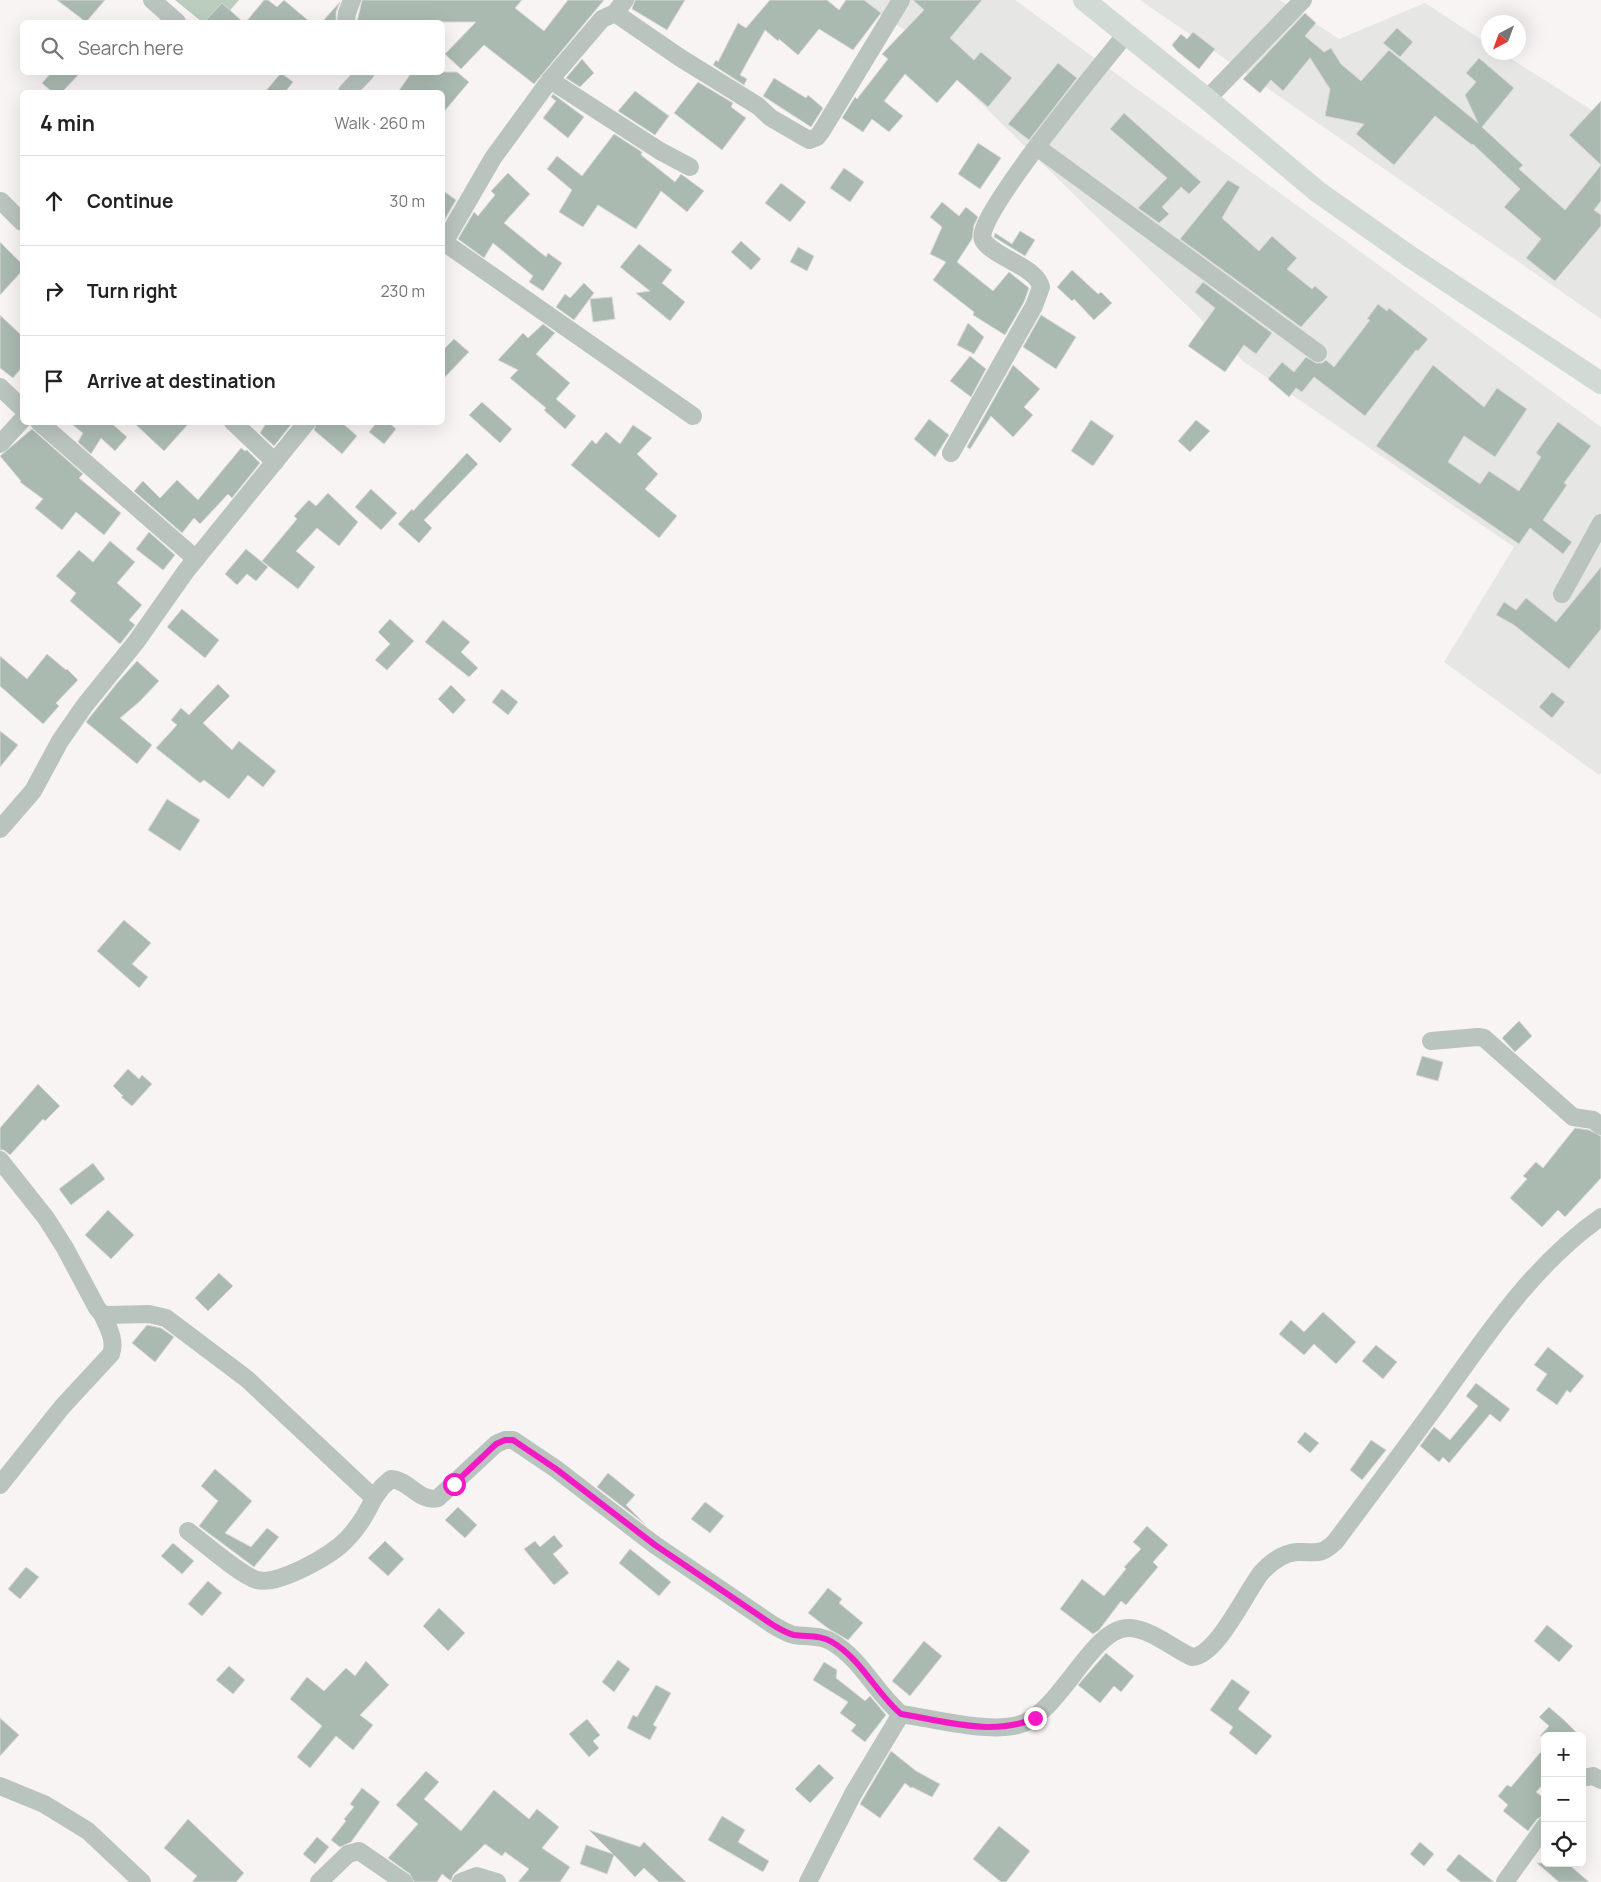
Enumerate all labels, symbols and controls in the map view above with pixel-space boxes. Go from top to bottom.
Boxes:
north arrow [1481,15,1526,60]
search box [20,20,445,75]
icon: search [38,34,66,62]
text: Search here [78,35,184,61]
text: 4 min [40,109,95,137]
text: Walk · 260 m [335,112,425,134]
icon: ahead [40,187,68,215]
text: Continue [87,188,173,214]
text: 30 m [390,190,425,212]
icon: right [40,277,68,305]
text: Turn right [87,278,177,304]
text: 230 m [381,280,425,302]
icon: arrive [40,367,68,395]
text: Arrive at destination [87,368,276,394]
route start [443,1473,466,1496]
route end [1024,1707,1047,1730]
map controls [1541,1732,1586,1867]
button: + [1541,1732,1586,1777]
button: − [1541,1777,1586,1822]
button: locate [1541,1822,1586,1867]

